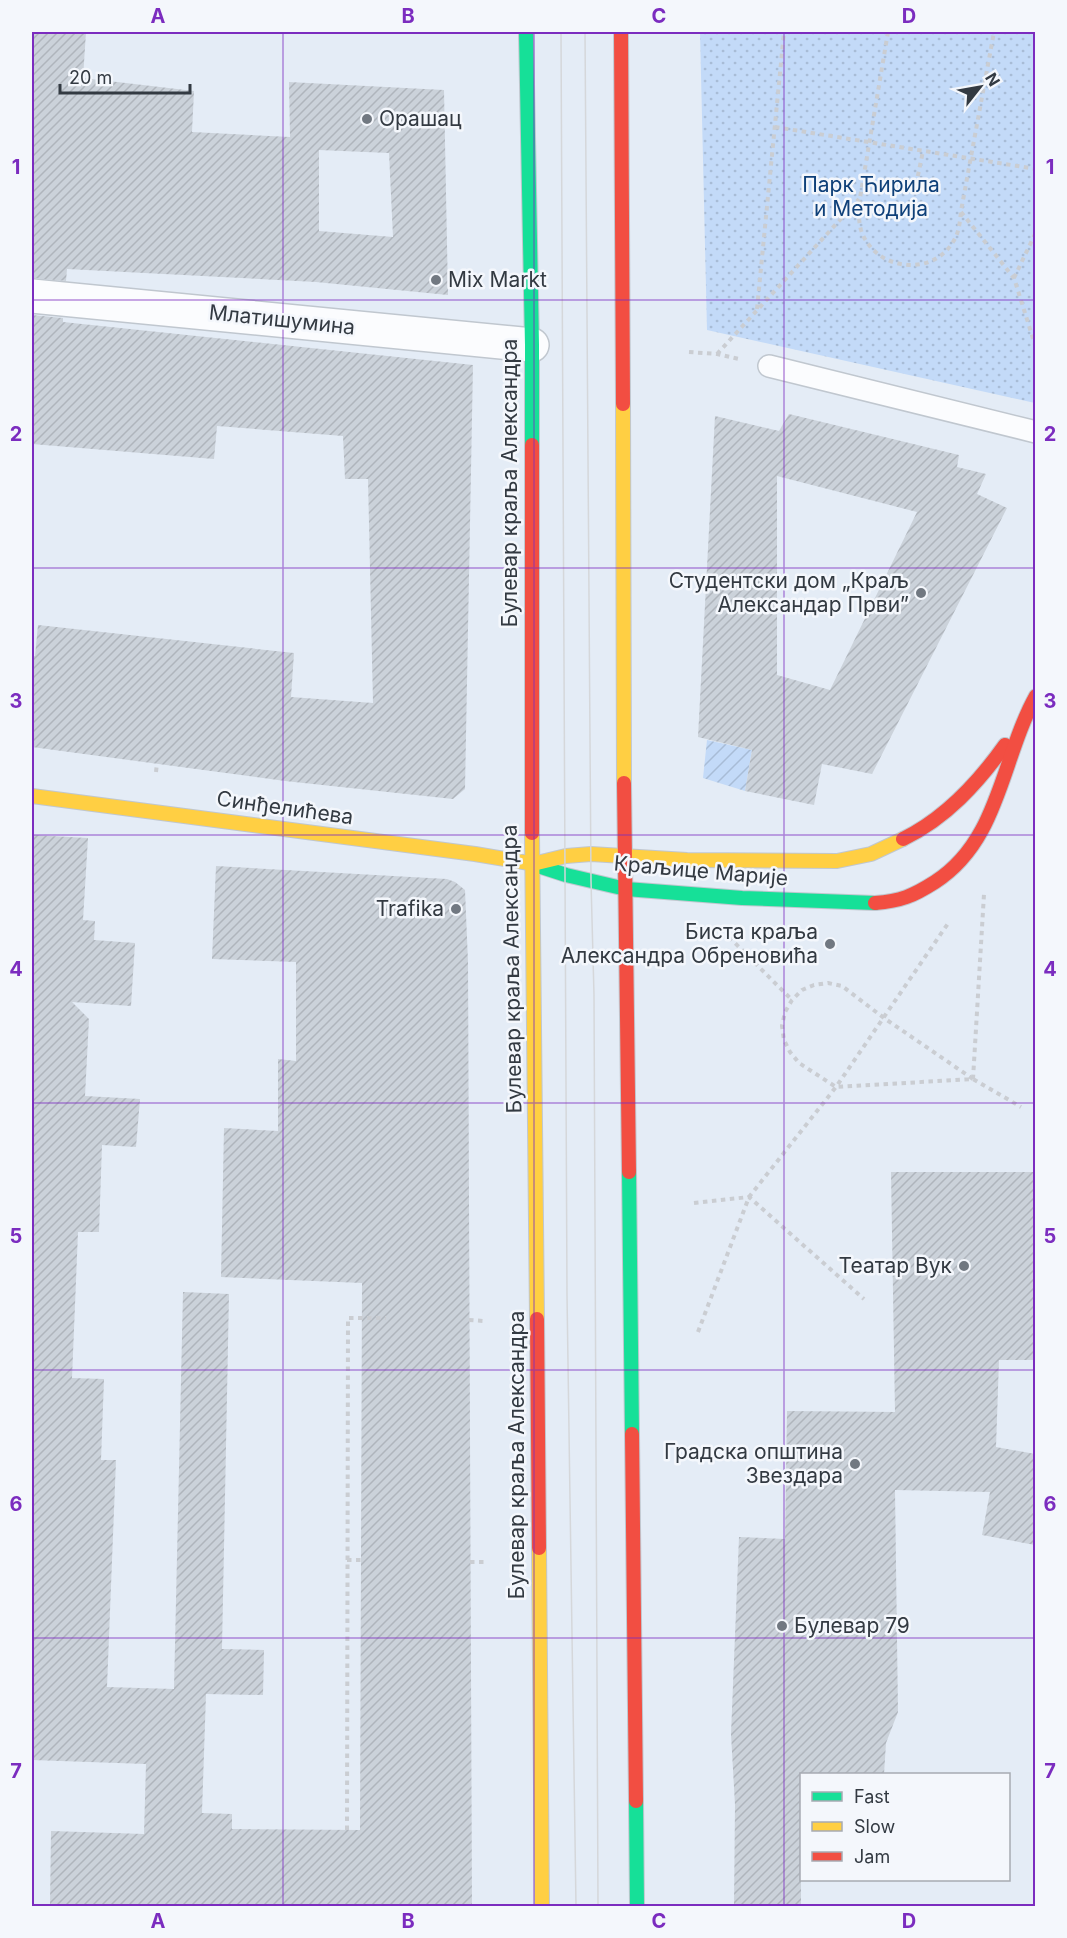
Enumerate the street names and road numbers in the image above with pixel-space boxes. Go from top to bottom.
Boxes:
street label: Млатишумина [208,299,356,340]
street label: Булевар краља Александра [497,339,522,627]
street label: Синђелићева [215,786,355,829]
street label: Булевар краља Александра [496,824,527,1114]
street label: Краљице Марије [613,850,789,891]
street label: Булевар краља Александра [504,1311,529,1599]

